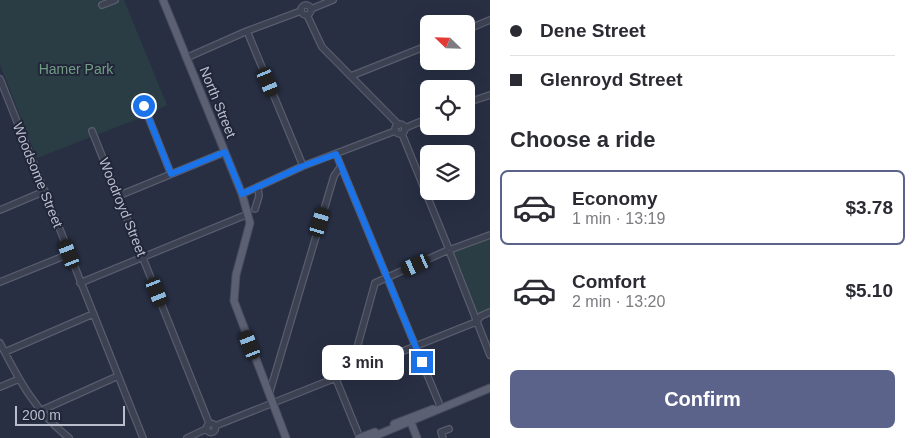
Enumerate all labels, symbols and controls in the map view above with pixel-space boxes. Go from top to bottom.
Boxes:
north arrow [420,15,475,70]
map controls [420,15,475,200]
text: Dene Street [540,20,646,41]
park label: Hamer Park [39,61,114,77]
street label: North Street [196,64,240,140]
car [255,65,280,99]
text: Glenroyd Street [540,69,683,90]
button: locate [420,80,475,135]
route start [133,95,155,117]
street label: Woodsome Street [10,120,66,230]
text: Choose a ride [510,127,655,152]
button: layers [420,145,475,200]
street label: Woodroyd Street [96,155,150,259]
icon: car [512,185,557,230]
text: Economy [572,188,658,209]
text: $3.78 [845,197,893,218]
car [308,205,331,239]
text: 1 min · 13:19 [572,210,665,227]
car [56,237,81,271]
car [399,252,432,278]
icon: car [512,268,557,313]
text: Comfort [572,271,646,292]
car [144,275,169,309]
text: $5.10 [845,280,893,301]
text: 2 min · 13:20 [572,293,665,310]
car [237,328,262,362]
callout: 3 min [322,344,404,380]
route end [411,351,433,373]
text: 3 min [342,354,384,371]
button: Confirm [510,370,895,428]
scale bar [15,403,125,426]
text: 200 m [22,407,61,423]

